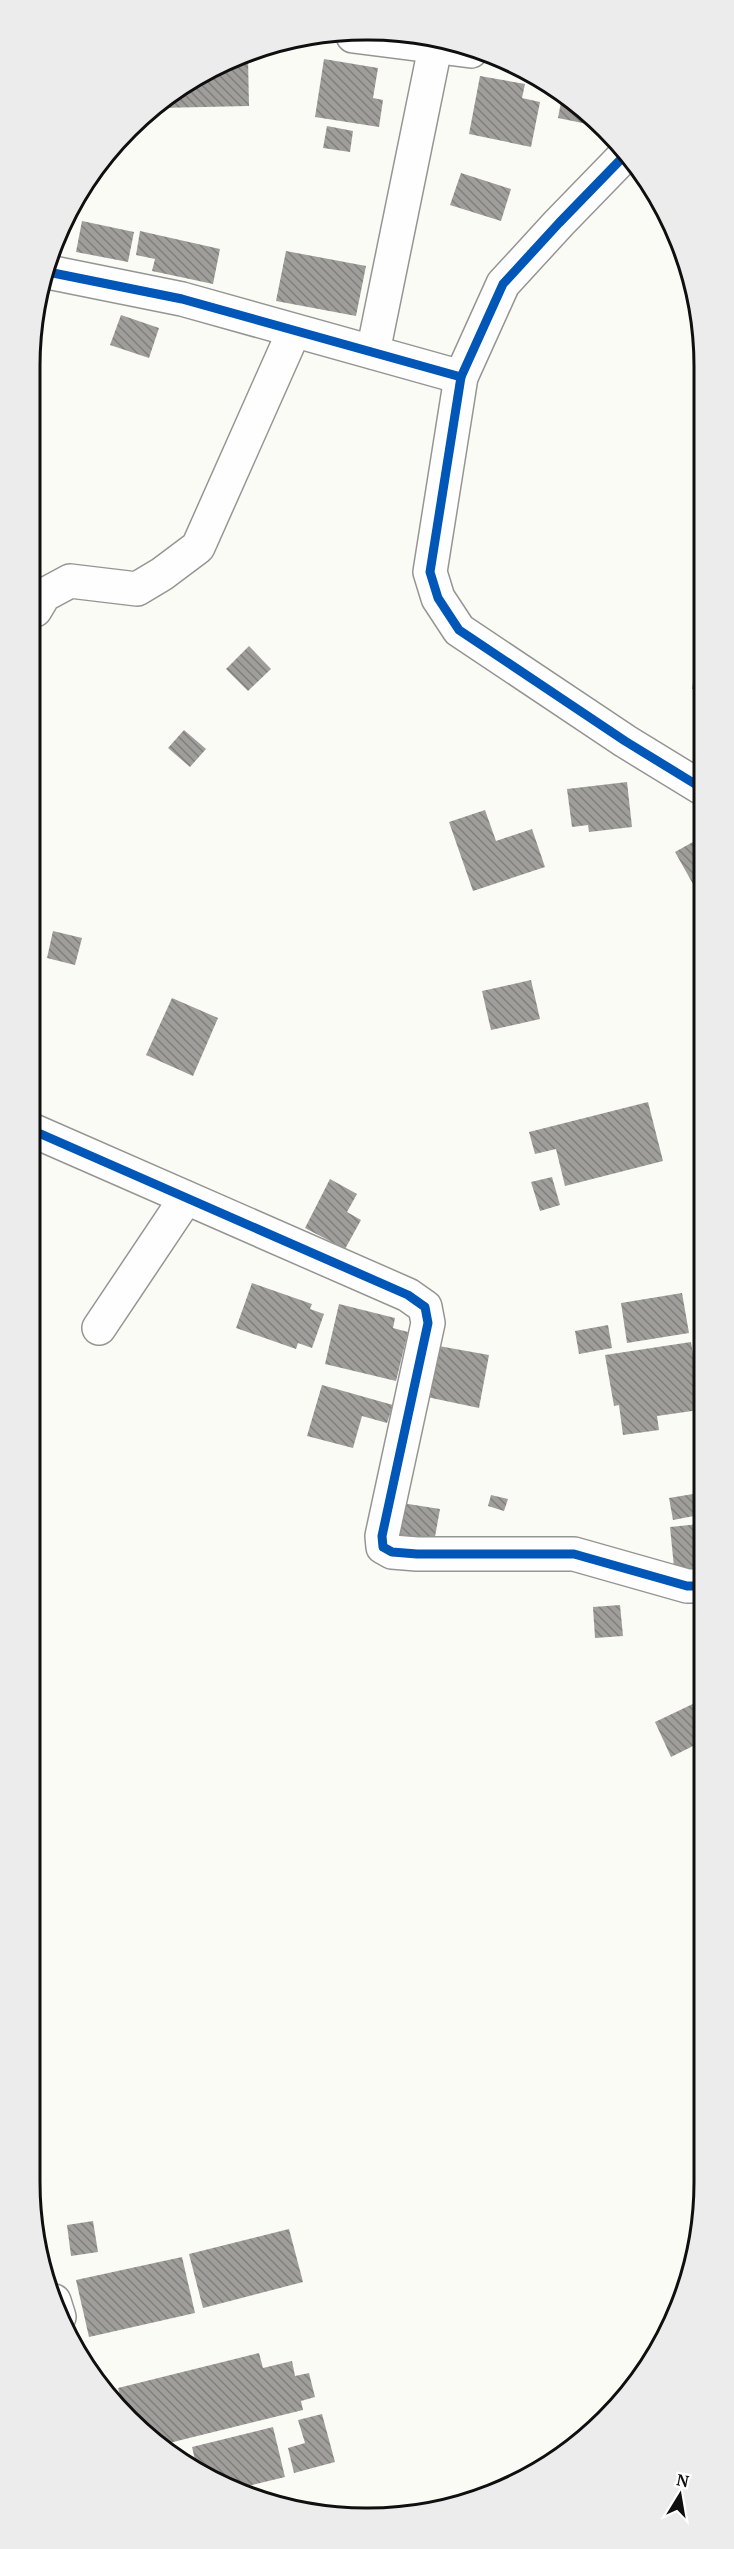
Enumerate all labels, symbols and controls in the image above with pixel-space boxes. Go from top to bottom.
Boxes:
north arrow [650,2465,710,2525]
text: N [675,2468,691,2492]

